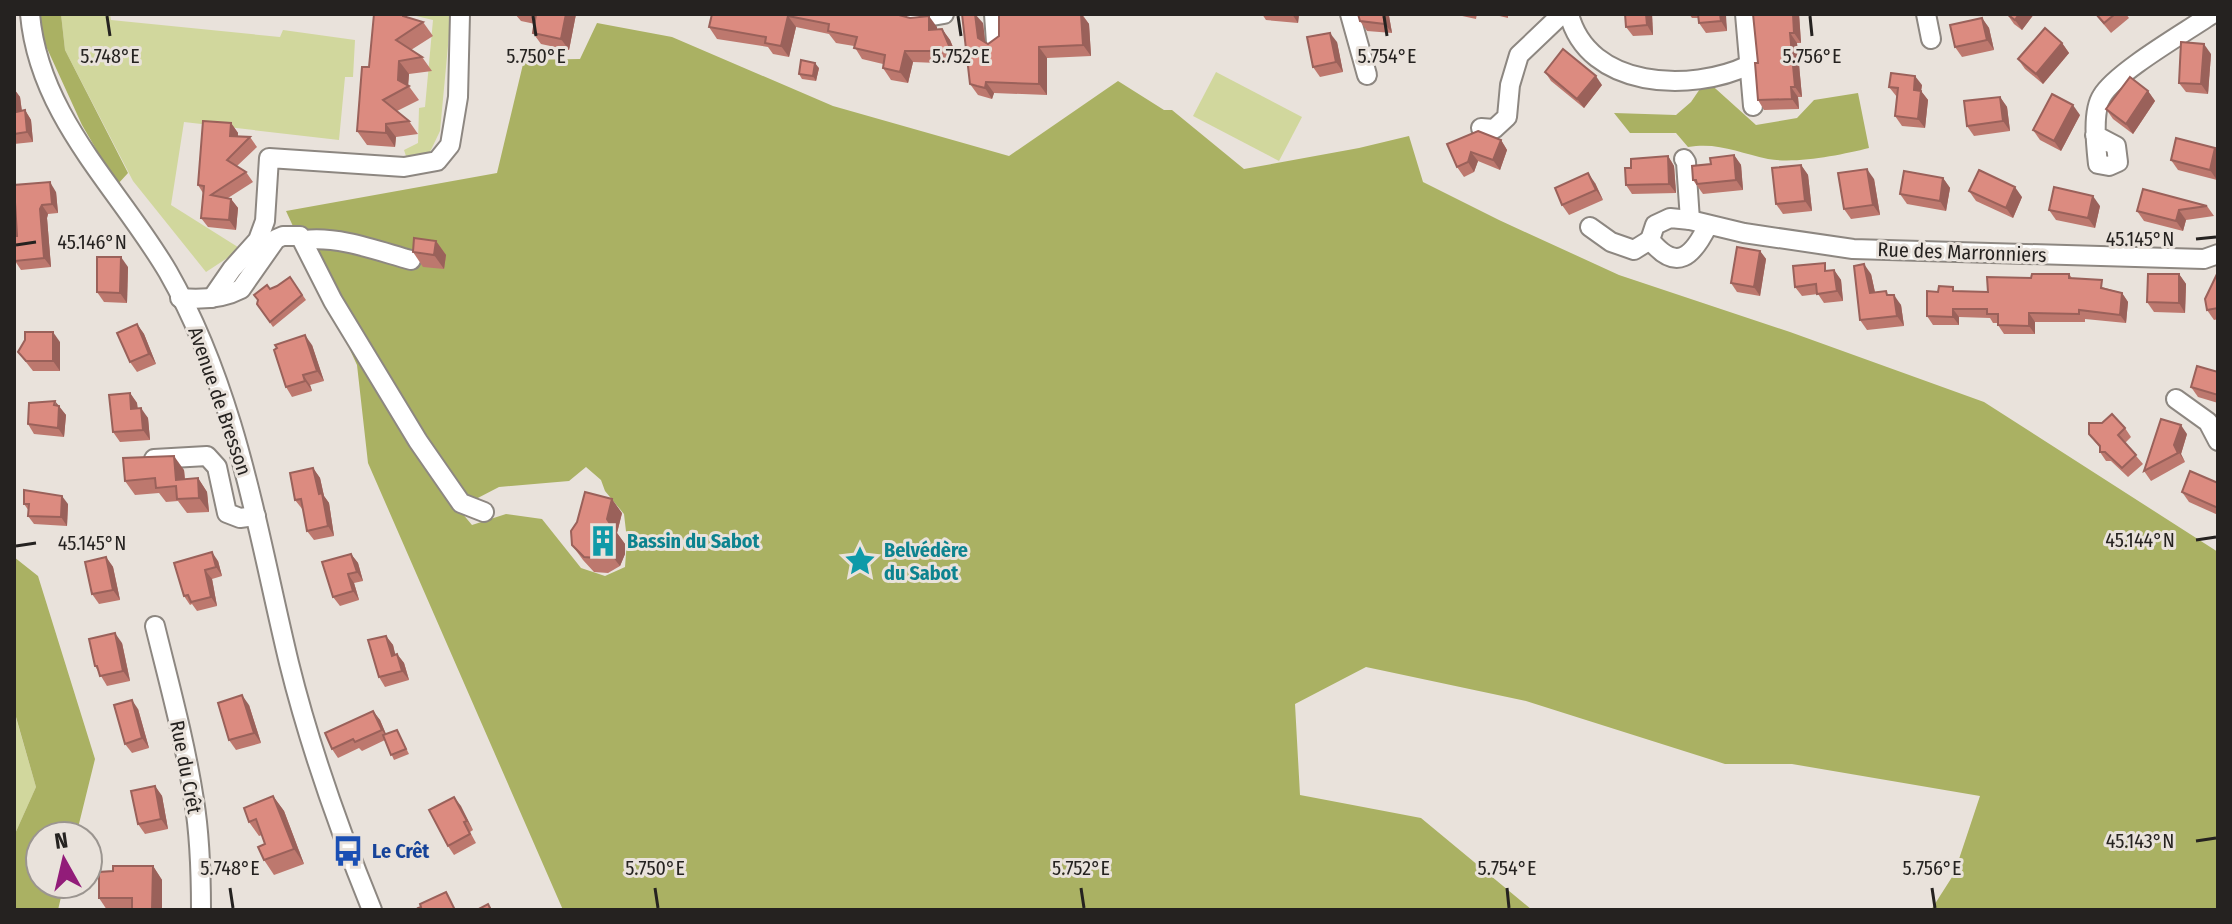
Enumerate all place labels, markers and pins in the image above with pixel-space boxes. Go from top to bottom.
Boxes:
building icon: Bassin du Sabot [586,524,620,558]
place label: Bassin du Sabot [627,529,761,553]
place label: Belvédère du Sabot [884,538,968,585]
place icon: Belvédère du Sabot [843,544,877,578]
bus stop icon: Le Crêt [331,834,365,868]
place label: Le Crêt [372,839,430,863]

